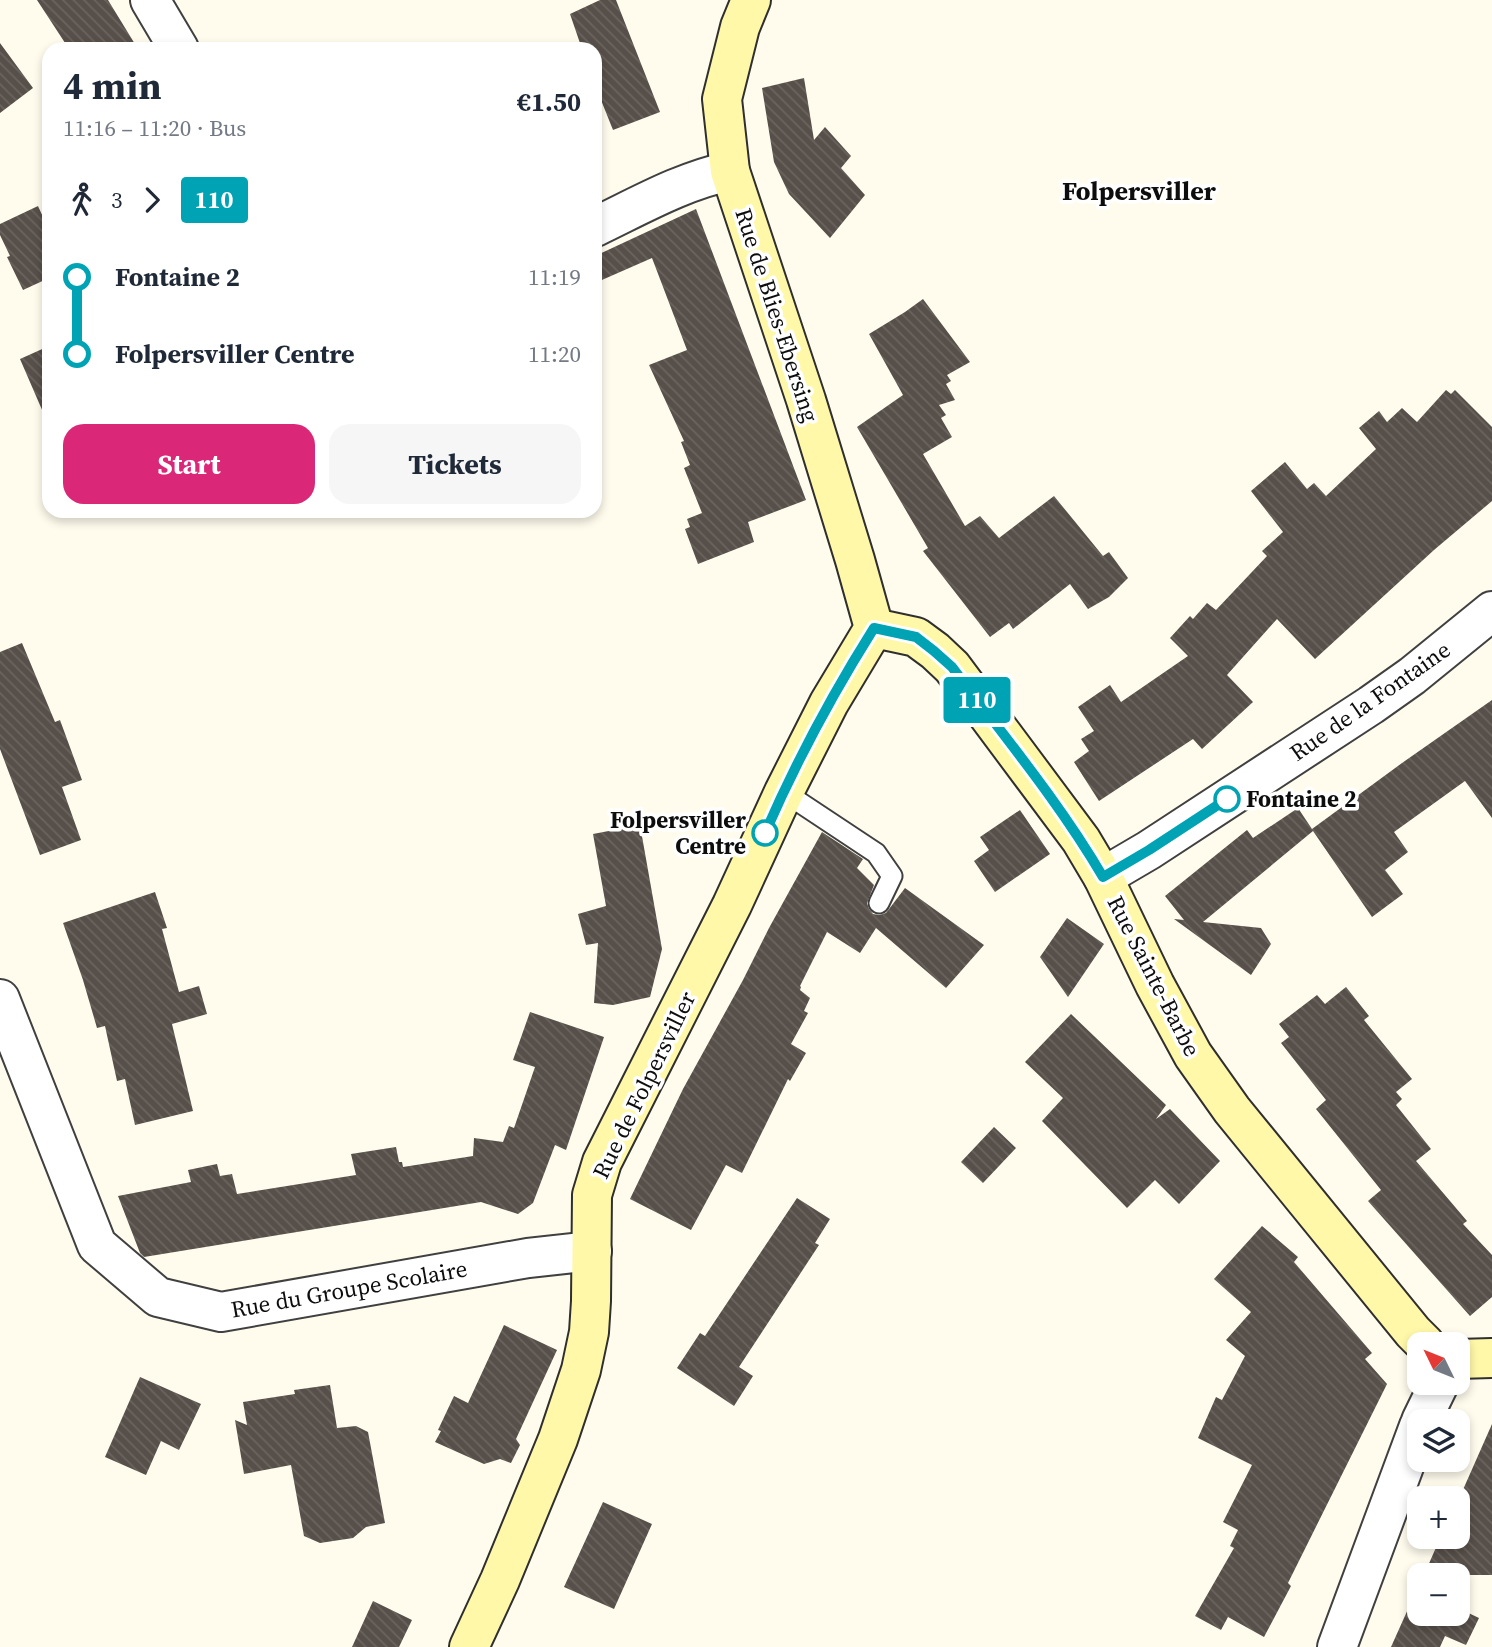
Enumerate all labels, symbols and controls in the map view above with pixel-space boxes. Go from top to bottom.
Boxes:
text: 4 min [63,60,162,112]
text: €1.50 [517,84,581,120]
text: 11:16 – 11:20 · Bus [63,112,246,144]
district label: Folpersviller [1062,173,1217,209]
icon: walk [63,181,101,219]
icon: forward [133,181,171,219]
text: 110 [195,183,234,216]
text: 3 [111,184,123,216]
street label: Rue de Blies-Ebersing [727,204,827,426]
text: Fontaine 2 [115,259,240,295]
text: 11:19 [528,261,581,293]
text: Folpersviller Centre [115,336,354,372]
text: 11:20 [528,338,581,370]
button: Start [63,424,315,504]
button: Tickets [329,424,581,504]
street label: Rue de la Fontaine [1283,634,1457,768]
line badge: 110 [937,677,1017,723]
text: 110 [957,683,997,716]
place label: Fontaine 2 [1246,783,1356,815]
marker: Fontaine 2 [1214,786,1240,812]
place label: Folpersviller Centre [610,804,746,862]
marker: Folpersviller Centre [752,820,778,846]
street label: Rue Sainte-Barbe [1100,890,1208,1062]
street label: Rue de Folpersviller [585,986,703,1184]
street label: Rue du Groupe Scolaire [228,1252,470,1326]
north arrow [1407,1332,1470,1395]
map controls [1407,1332,1470,1626]
button: layers [1407,1409,1470,1472]
button: + [1407,1486,1470,1549]
button: − [1407,1563,1470,1626]

